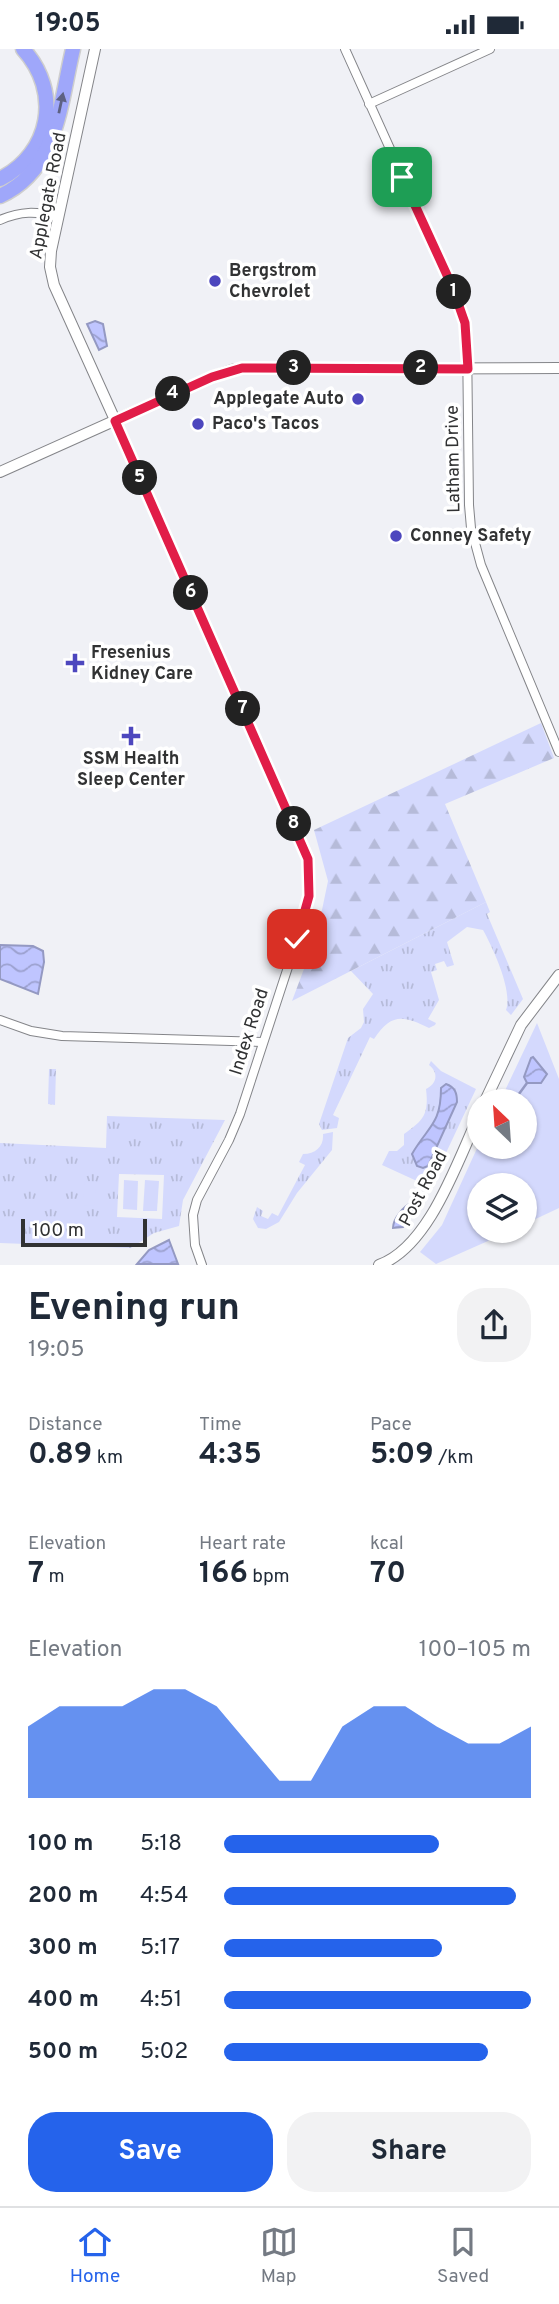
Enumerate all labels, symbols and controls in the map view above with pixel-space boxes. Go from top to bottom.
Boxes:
text: 19:05 [35,8,101,41]
one-way arrow [55,91,66,113]
street label: Applegate Road [25,131,73,261]
pin [372,147,432,207]
icon: arrive [383,158,421,196]
place label: Bergstrom Chevrolet [229,260,317,304]
marker: Bergstrom Chevrolet [207,273,223,289]
pin: 1 [436,275,472,309]
text: 1 [450,279,457,303]
pin: 3 [276,351,312,385]
pin: 2 [404,351,438,385]
text: 3 [288,355,299,379]
text: 2 [415,355,426,379]
pin: 4 [156,377,190,411]
text: 4 [166,381,179,405]
place label: Applegate Auto [213,388,344,411]
marker: Applegate Auto [350,391,366,407]
street label: Latham Drive [442,405,466,513]
place label: Paco's Tacos [212,413,319,436]
marker: Paco's Tacos [190,416,206,432]
pin: 5 [122,461,158,495]
text: 5 [134,465,145,489]
place label: Conney Safety [410,525,531,548]
marker: Conney Safety [388,528,404,544]
pin: 6 [174,575,208,611]
text: 6 [185,580,196,604]
place label: Fresenius Kidney Care [91,642,193,686]
marker: Fresenius Kidney Care [65,653,85,673]
pin: 7 [226,691,260,727]
text: 7 [237,696,248,720]
marker: SSM Health Sleep Center [121,726,141,746]
place label: SSM Health Sleep Center [77,748,186,792]
pin: 8 [276,807,312,841]
text: 8 [288,811,299,835]
pin [267,909,327,969]
icon: check [278,920,316,958]
street label: Index Road [225,986,275,1078]
north arrow [467,1089,537,1159]
map controls [467,1089,537,1243]
street label: Post Road [395,1147,453,1231]
button: layers [467,1173,537,1243]
scale bar [21,1216,147,1247]
text: 100 m [32,1219,84,1243]
text: Evening run [28,1285,240,1334]
button: share [457,1288,531,1362]
text: 19:05 [28,1336,85,1365]
text: Distance [28,1413,103,1437]
text: Time [199,1413,242,1437]
text: Pace [370,1413,412,1437]
text: 0.89 [28,1437,92,1474]
text: 4:35 [199,1437,262,1474]
text: 5:09 [370,1437,434,1474]
text: km [92,1446,123,1470]
text: /km [434,1446,474,1470]
text: Elevation [28,1532,106,1556]
text: Heart rate [199,1532,286,1556]
text: kcal [370,1532,404,1556]
text: 7 [28,1556,44,1593]
text: 166 [199,1556,248,1593]
text: 70 [370,1556,406,1593]
text: m [44,1565,65,1589]
text: bpm [248,1565,290,1589]
text: Elevation [28,1636,123,1665]
text: 100–105 m [419,1636,531,1665]
text: 100 m [28,1830,93,1859]
text: 5:18 [140,1830,182,1859]
text: 200 m [28,1882,98,1911]
text: 4:54 [140,1882,188,1911]
text: 300 m [28,1934,98,1963]
text: 5:17 [140,1934,180,1963]
text: 400 m [28,1986,99,2015]
text: 4:51 [140,1986,182,2015]
text: 500 m [28,2038,98,2067]
text: 5:02 [140,2038,188,2067]
button: Save [28,2112,273,2192]
button: Share [287,2112,531,2192]
tab: Home [70,2223,120,2289]
tab: Map [260,2223,298,2289]
tab: Saved [437,2223,489,2289]

